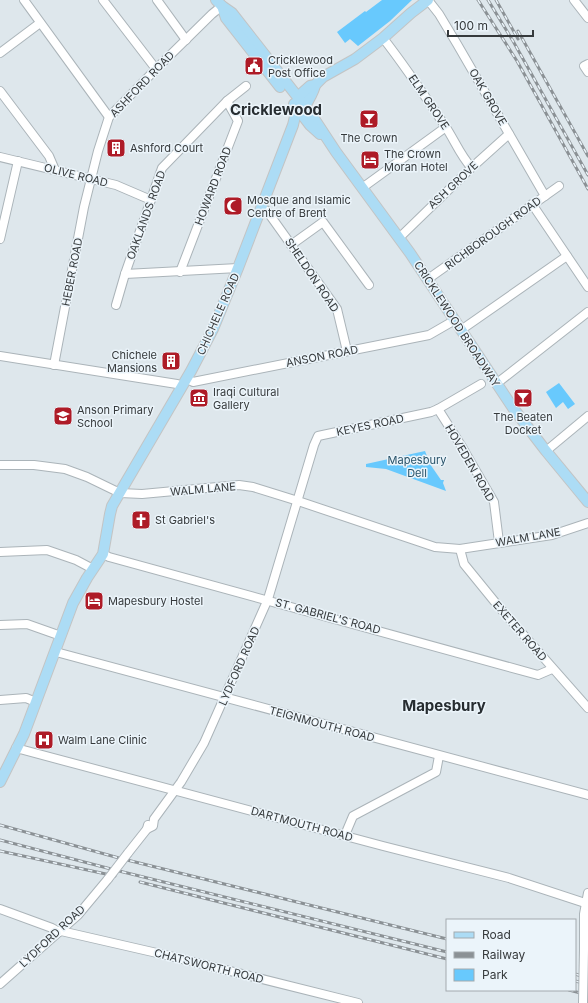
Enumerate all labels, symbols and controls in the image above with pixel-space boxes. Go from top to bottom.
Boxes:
scale bar [448,12,533,38]
text: 100 m [454,18,488,33]
street label: ASHFORD ROAD [107,48,177,120]
place label: Cricklewood Post Office [268,53,333,80]
public building icon: Cricklewood Post Office [243,55,265,77]
street label: OAK GROVE [466,66,510,128]
street label: ELM GROVE [405,72,453,132]
district label: Cricklewood [230,100,322,119]
bar icon: The Crown [358,108,380,130]
place label: The Crown [340,131,398,145]
building icon: Ashford Court [105,137,127,159]
place label: Ashford Court [130,141,203,155]
street label: HOWARD ROAD [192,145,234,227]
place label: The Crown Moran Hotel [384,147,448,174]
hotel icon: The Crown Moran Hotel [359,149,381,171]
street label: ASH GROVE [425,158,481,212]
street label: OLIVE ROAD [43,160,110,190]
street label: OAKLANDS ROAD [123,168,169,261]
place label: Mosque and Islamic Centre of Brent [247,193,351,220]
street label: RICHBOROUGH ROAD [442,193,544,273]
mosque icon: Mosque and Islamic Centre of Brent [222,195,244,217]
street label: SHELDON ROAD [282,235,342,315]
street label: HEBER ROAD [59,237,86,307]
street label: CRICKLEWOOD BROADWAY [411,258,503,390]
street label: CHICHELE ROAD [194,271,242,357]
street label: ANSON ROAD [285,342,359,370]
place label: Chichele Mansions [107,348,157,375]
building icon: Chichele Mansions [160,350,182,372]
place label: Iraqi Cultural Gallery [213,385,279,412]
museum icon: Iraqi Cultural Gallery [188,387,210,409]
bar icon: The Beaten Docket [512,387,534,409]
place label: Anson Primary School [77,403,153,430]
school or university icon: Anson Primary School [52,405,74,427]
place label: The Beaten Docket [493,410,553,437]
street label: KEYES ROAD [335,411,405,439]
street label: HOVEDEN ROAD [442,422,498,504]
park label: Mapesbury Dell [388,453,446,480]
street label: WALM LANE [170,479,236,499]
church icon: St Gabriel's [130,509,152,531]
place label: St Gabriel's [155,513,215,527]
street label: WALM LANE [494,524,562,550]
hotel icon: Mapesbury Hostel [83,590,105,612]
place label: Mapesbury Hostel [108,594,203,608]
street label: ST. GABRIEL'S ROAD [274,595,382,637]
street label: EXETER ROAD [490,598,550,664]
street label: LYDFORD ROAD [215,624,263,708]
district label: Mapesbury [402,696,486,715]
street label: TEIGNMOUTH ROAD [268,703,376,745]
hospital icon: Walm Lane Clinic [33,729,55,751]
place label: Walm Lane Clinic [58,733,147,747]
street label: DARTMOUTH ROAD [250,804,355,844]
street label: LYDFORD ROAD [16,902,88,970]
legend [446,919,576,991]
text: Road [482,927,511,942]
street label: CHATSWORTH ROAD [153,946,265,986]
text: Railway [482,947,526,962]
text: Park [482,967,508,982]

